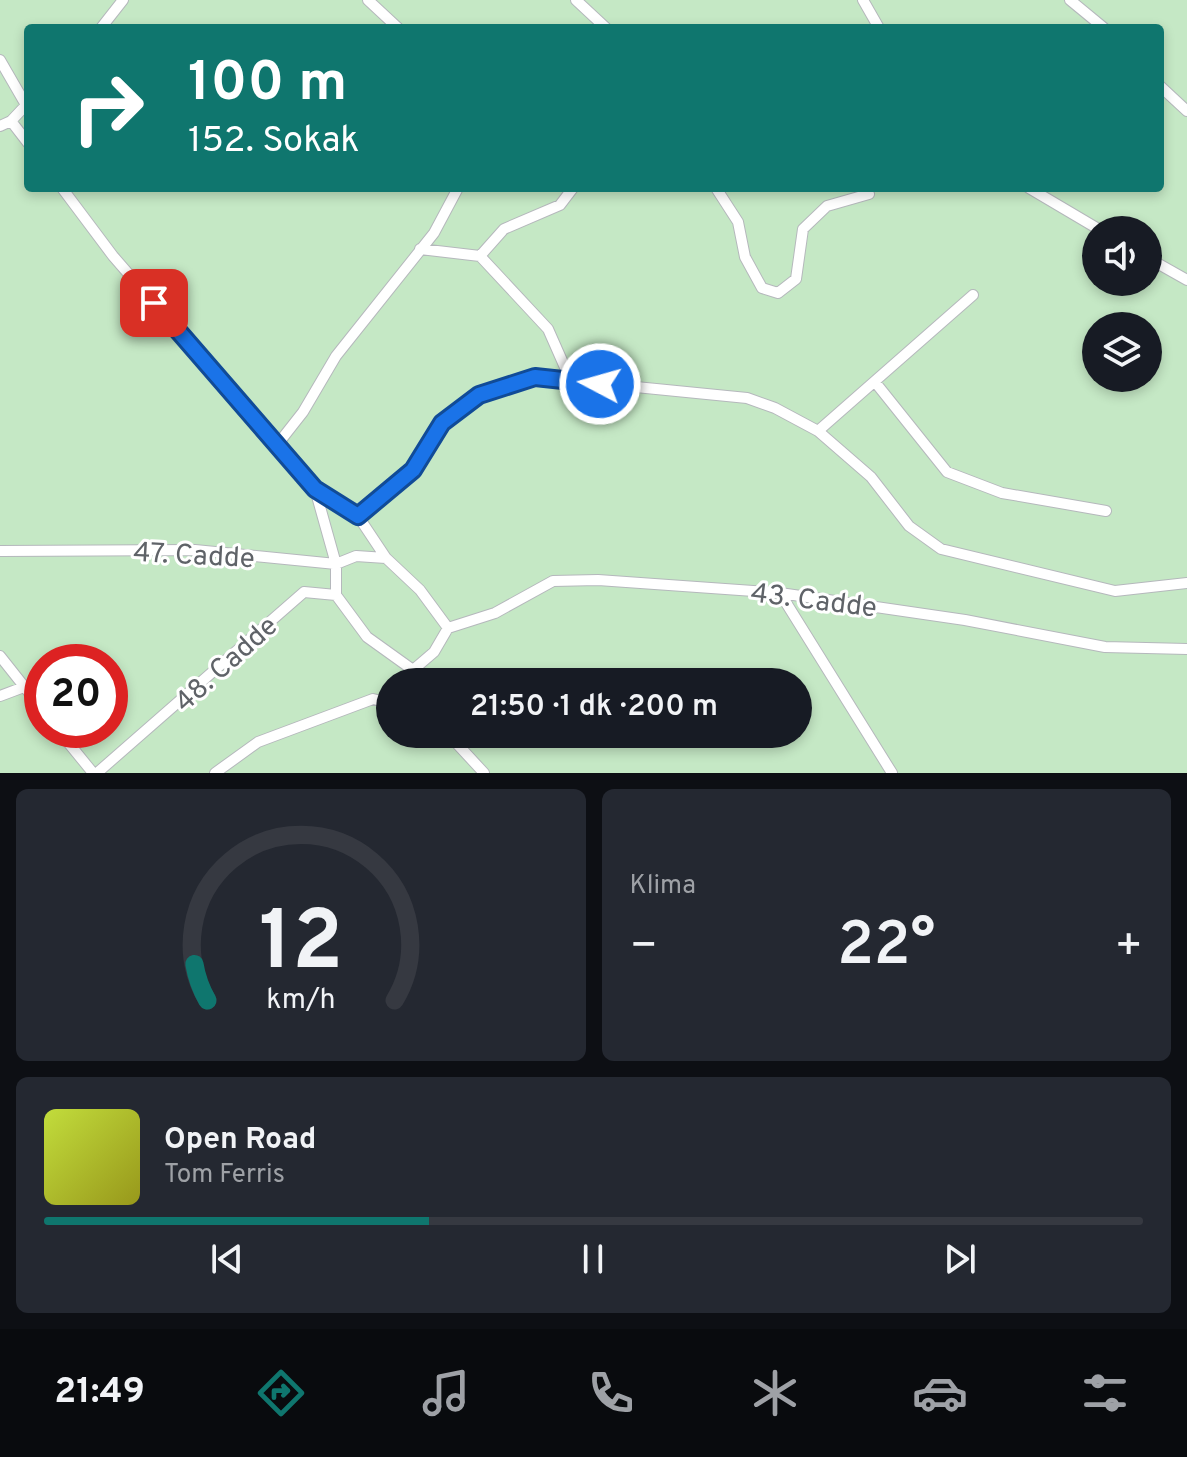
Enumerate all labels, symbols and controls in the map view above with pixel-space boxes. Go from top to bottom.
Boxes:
text: 100 m [188,50,347,120]
icon: right [56,56,160,160]
text: 152. Sokak [188,119,359,165]
map controls [1082,216,1162,392]
button: sound [1082,216,1162,296]
pin [120,269,188,337]
icon: arrive [132,281,176,325]
button: layers [1082,312,1162,392]
position arrow [558,342,642,426]
street label: 47. Cadde [132,536,256,578]
street label: 43. Cadde [749,576,879,628]
street label: 48. Cadde [168,609,286,721]
speed limit sign: 20 [24,644,128,748]
text: 21:50 · 1 dk · 200 m [470,689,718,726]
text: Klima [630,870,696,903]
text: 12 [259,894,343,999]
text: 22° [837,910,935,986]
text: − [630,920,658,976]
text: + [1115,920,1143,976]
text: km/h [266,983,335,1019]
text: Open Road [164,1122,316,1159]
text: Tom Ferris [164,1159,285,1192]
icon: previous [205,1237,249,1281]
icon: pause [571,1237,615,1281]
icon: next [938,1237,982,1281]
icon: directions [253,1365,309,1421]
icon: music [418,1365,474,1421]
icon: phone [583,1365,639,1421]
icon: climate [747,1365,803,1421]
icon: car [912,1365,968,1421]
icon: filters [1077,1365,1133,1421]
text: 21:49 [54,1370,145,1416]

